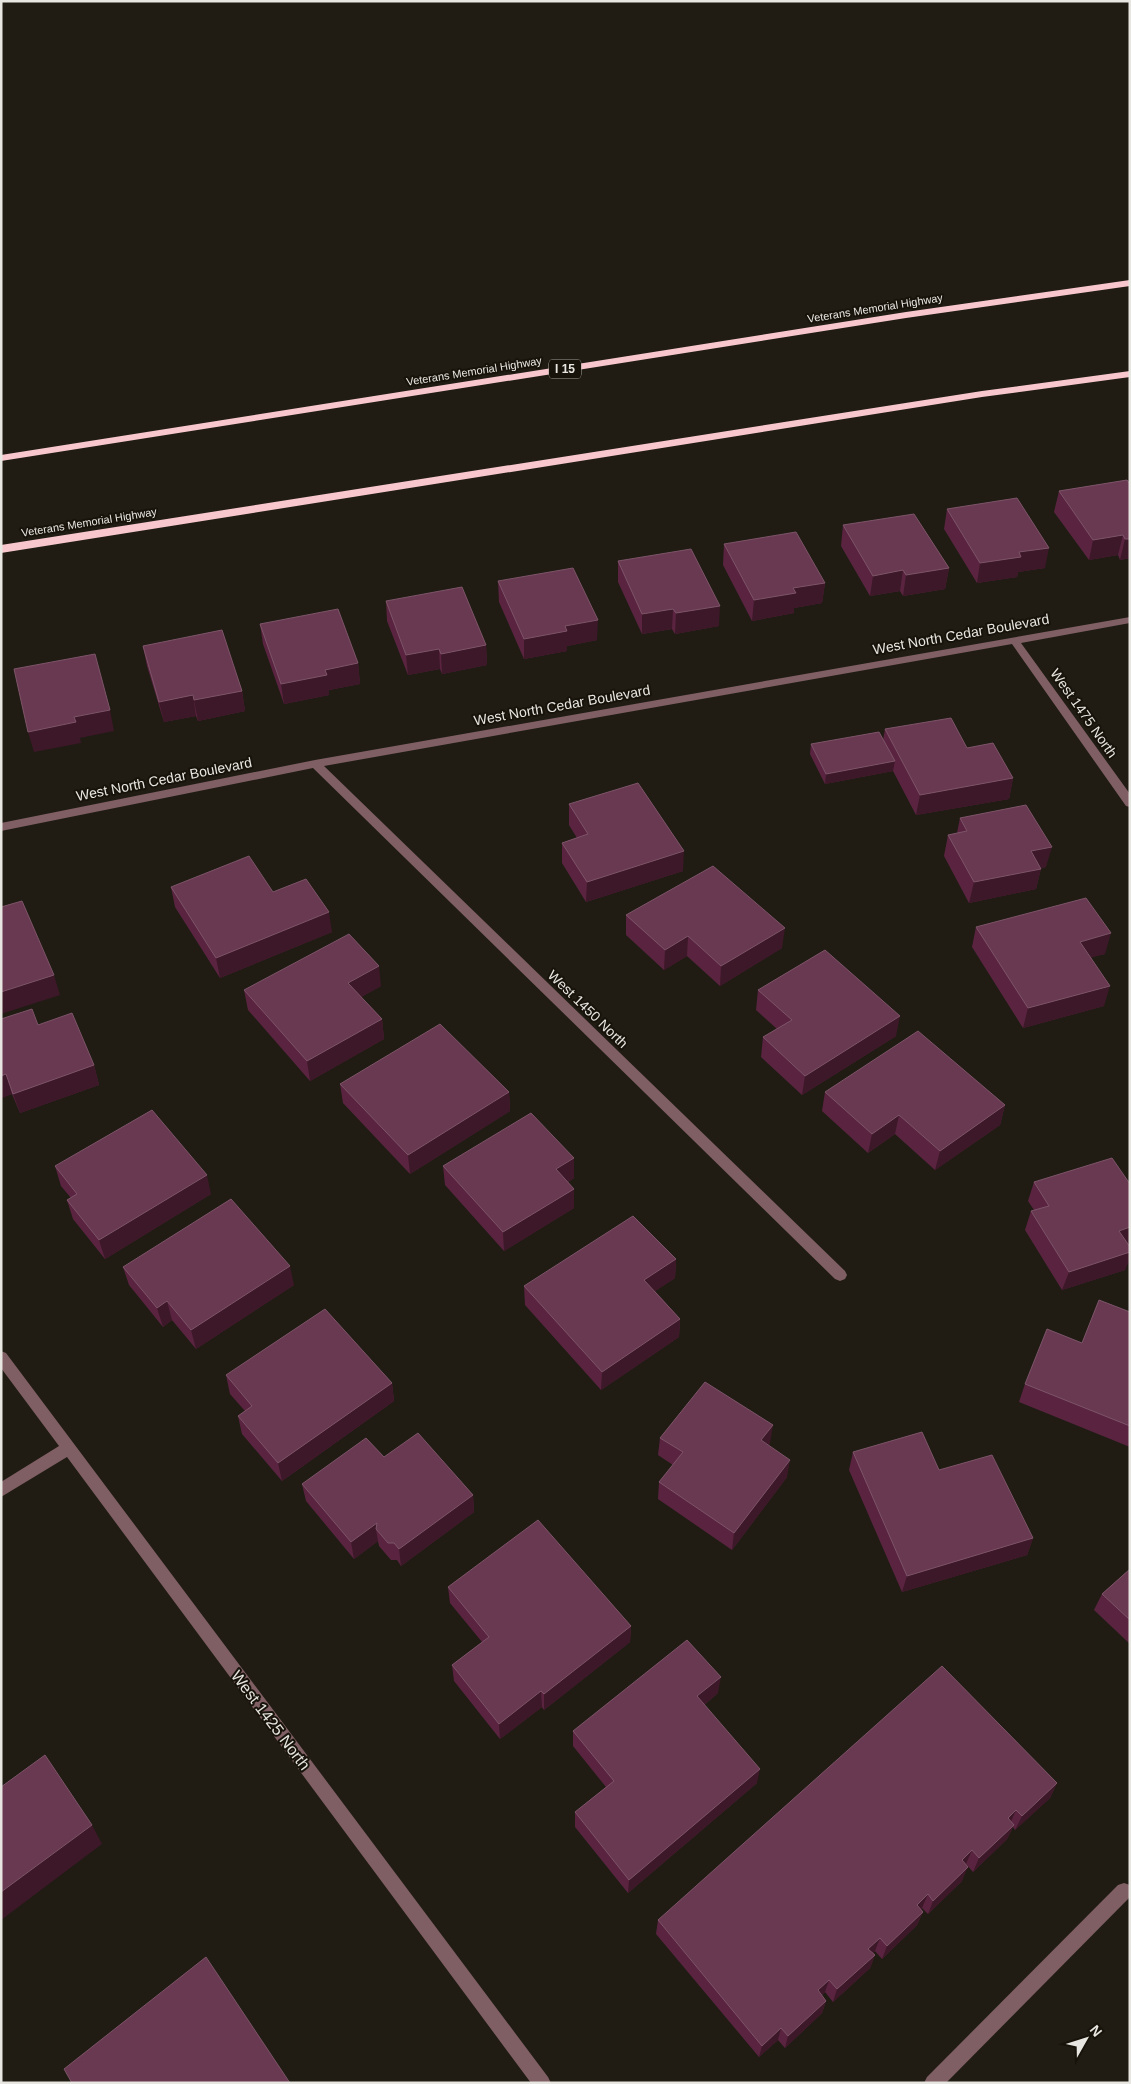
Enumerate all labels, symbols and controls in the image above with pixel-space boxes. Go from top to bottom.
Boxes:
street label: Veterans Memorial Highway [806,291,944,325]
street label: Veterans Memorial Highway [405,354,543,388]
road number: I 15 [549,359,581,378]
street label: Veterans Memorial Highway [20,505,158,539]
street label: West North Cedar Boulevard [872,611,1050,657]
street label: West 1475 North [1047,665,1121,761]
street label: West North Cedar Boulevard [473,682,651,728]
street label: West North Cedar Boulevard [75,754,253,804]
street label: West 1450 North [545,967,631,1051]
street label: West 1425 North [228,1667,313,1773]
north arrow [1061,2014,1111,2064]
text: N [1087,2022,1106,2040]

